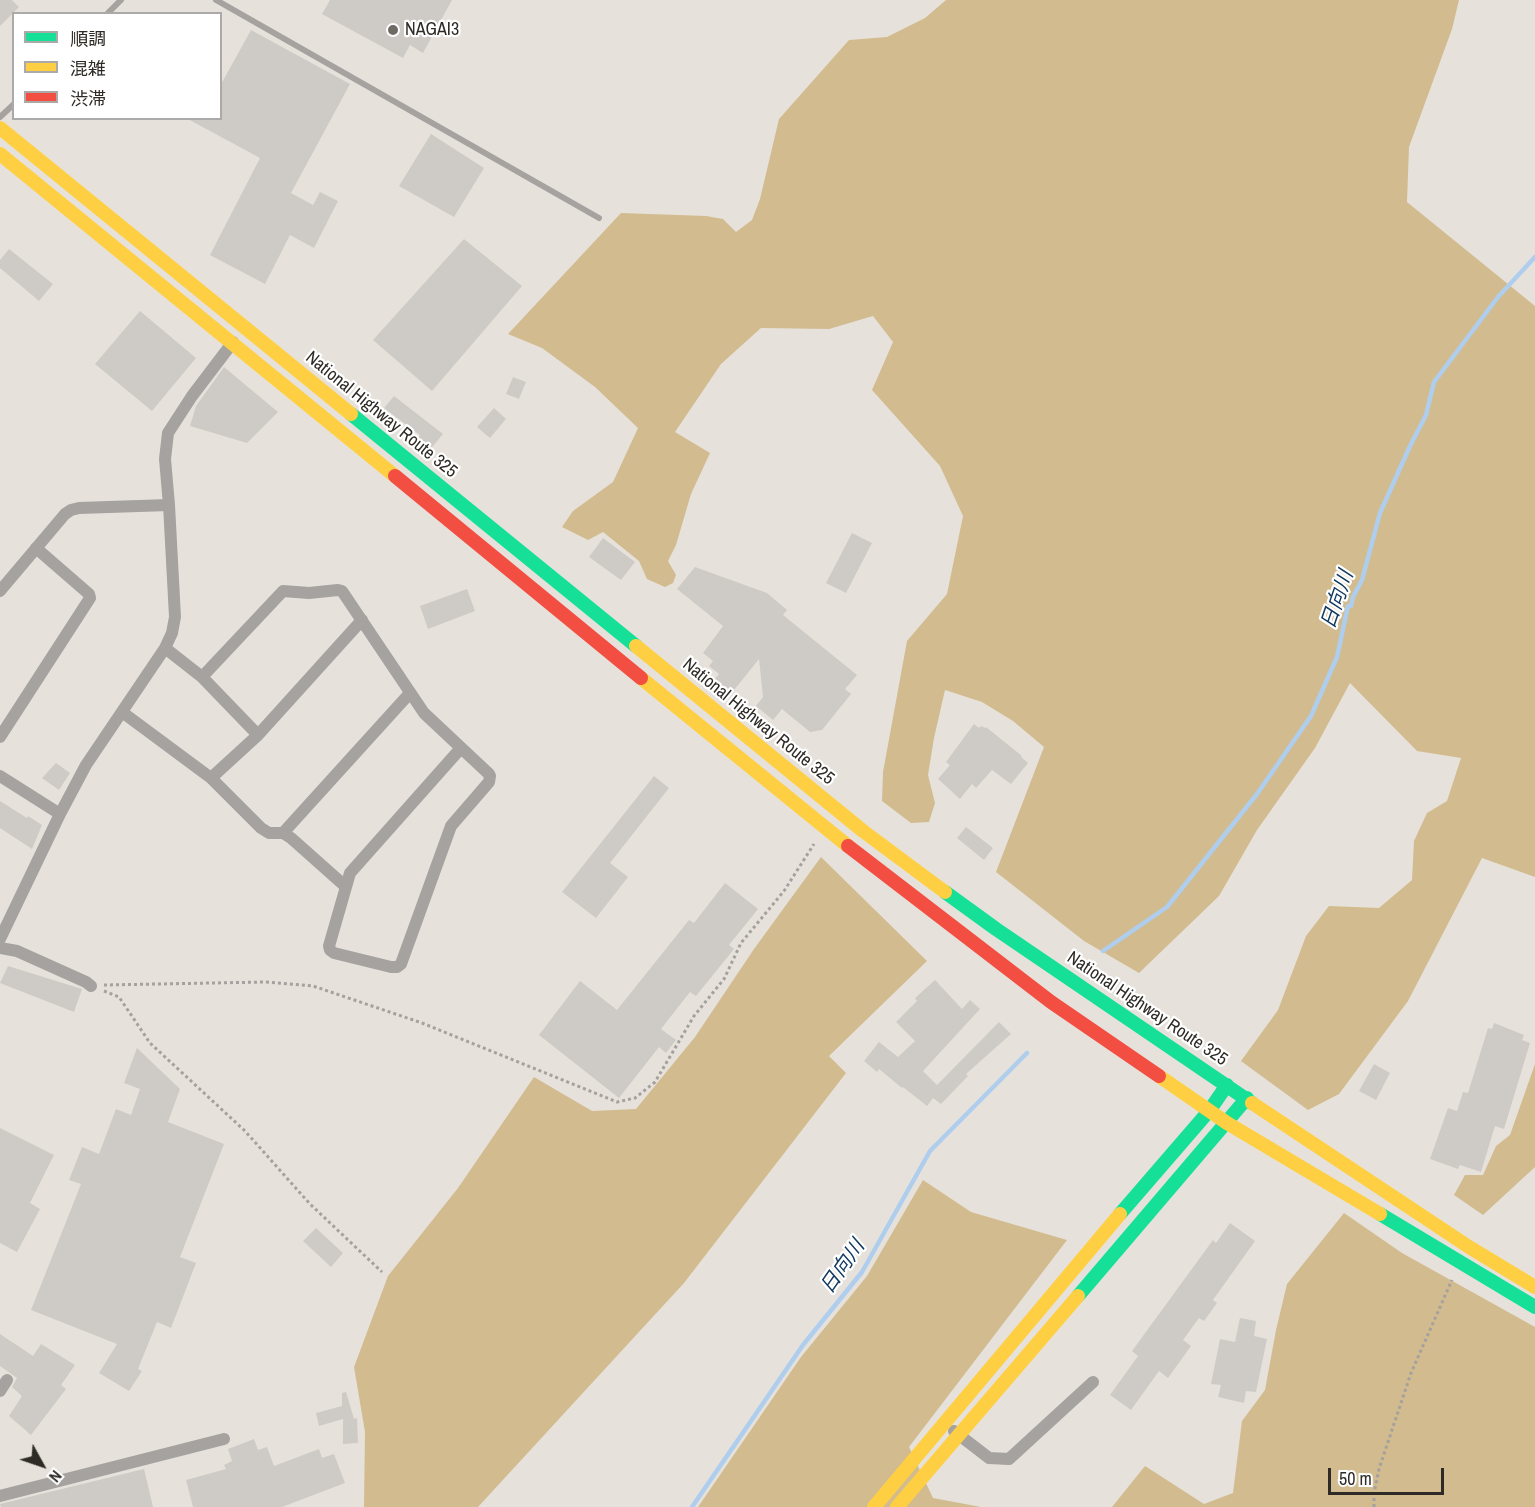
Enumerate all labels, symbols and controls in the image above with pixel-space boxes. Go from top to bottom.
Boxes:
legend [12,12,222,120]
place label: NAGAI3 [405,19,459,41]
marker: NAGAI3 [386,23,400,37]
text: 順調 [70,26,106,51]
text: 混雑 [70,56,106,81]
text: 渋滞 [70,86,106,111]
street label: National Highway Route 325 [301,347,461,483]
water label: 日向川 [1317,568,1359,632]
street label: National Highway Route 325 [678,654,838,790]
street label: National Highway Route 325 [1063,947,1231,1071]
water label: 日向川 [816,1236,870,1298]
north arrow [12,1435,72,1495]
scale bar [1331,1456,1446,1494]
text: N [44,1466,67,1487]
text: 50 m [1339,1466,1372,1491]

